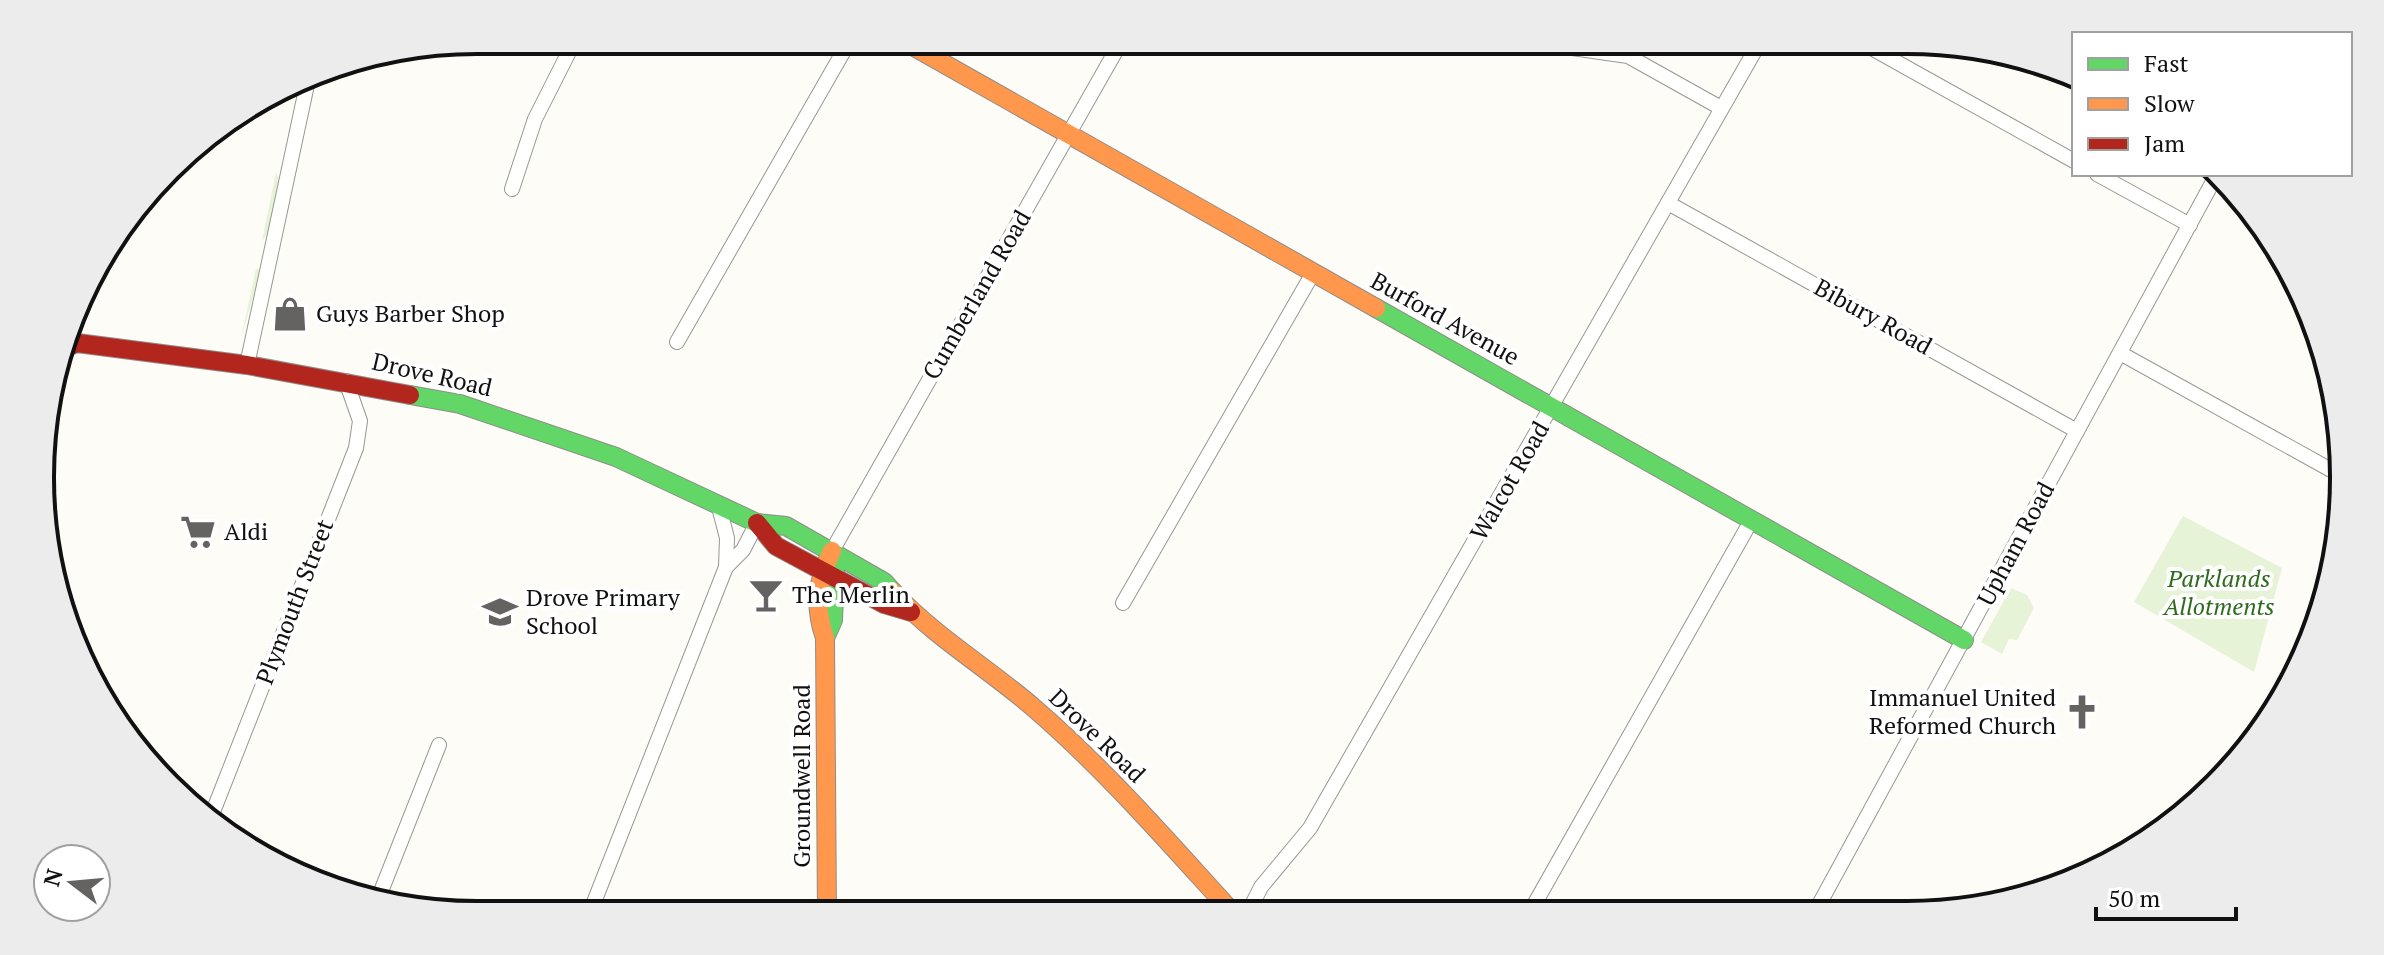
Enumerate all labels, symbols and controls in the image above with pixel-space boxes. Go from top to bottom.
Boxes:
legend [2072,32,2352,176]
text: Fast [2144,47,2189,79]
text: Slow [2144,87,2195,119]
text: Jam [2144,127,2185,159]
street label: Cumberland Road [915,204,1038,385]
street label: Burford Avenue [1365,264,1526,372]
street label: Bibury Road [1809,271,1938,362]
shop icon: Guys Barber Shop [271,295,309,333]
place label: Guys Barber Shop [316,297,505,329]
street label: Drove Road [369,345,495,403]
street label: Walcot Road [1462,415,1556,546]
street label: Upham Road [1969,476,2061,611]
supermarket icon: Aldi [179,513,217,551]
street label: Plymouth Street [248,514,340,689]
place label: Aldi [224,515,268,547]
park label: Parklands Allotments [2161,562,2275,622]
bar icon: The Merlin [747,576,785,614]
place label: The Merlin [792,578,910,610]
place label: Drove Primary School [526,581,681,641]
school or university icon: Drove Primary School [481,593,519,631]
street label: Drove Road [1043,681,1153,789]
place label: Immanuel United Reformed Church [1869,681,2056,741]
street label: Groundwell Road [785,684,817,868]
church icon: Immanuel United Reformed Church [2063,693,2101,731]
north arrow [32,843,112,923]
text: N [36,865,69,889]
scale bar [2096,871,2236,921]
text: 50 m [2108,882,2160,914]

